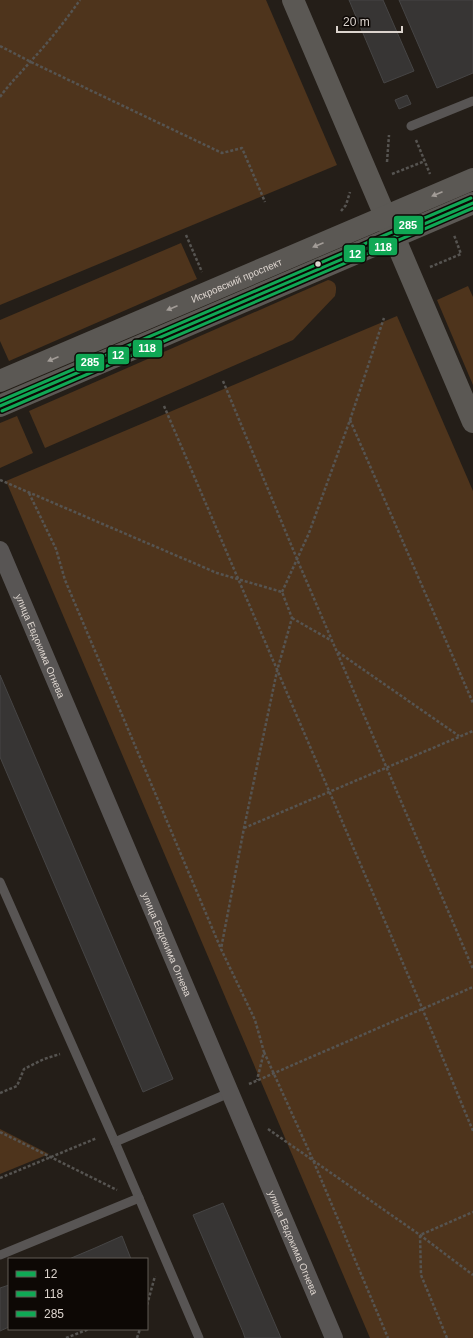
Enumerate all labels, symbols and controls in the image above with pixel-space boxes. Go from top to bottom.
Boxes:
scale bar [337,8,402,34]
text: 20 m [343,15,370,29]
one-way arrow [432,191,443,197]
line badge: 285 [393,215,424,235]
text: 285 [399,219,417,231]
line badge: 118 [368,237,398,256]
text: 118 [374,241,392,253]
one-way arrow [311,243,323,249]
line badge: 12 [343,244,366,263]
text: 12 [349,248,361,260]
street label: Искровский проспект [189,256,284,304]
unlabelled marker [313,259,323,269]
one-way arrow [166,305,178,311]
line badge: 118 [132,339,163,358]
text: 118 [138,342,156,354]
line badge: 12 [107,346,130,365]
text: 12 [112,349,124,361]
line badge: 285 [75,353,105,372]
one-way arrow [47,356,58,362]
text: 285 [81,356,99,368]
street label: улица Евдокима Огнева [14,592,68,700]
street label: улица Евдокима Огнева [140,890,194,998]
street label: улица Евдокима Огнева [267,1189,321,1297]
legend [8,1258,148,1330]
text: 12 [44,1267,58,1281]
text: 118 [44,1287,63,1301]
text: 285 [44,1307,64,1321]

